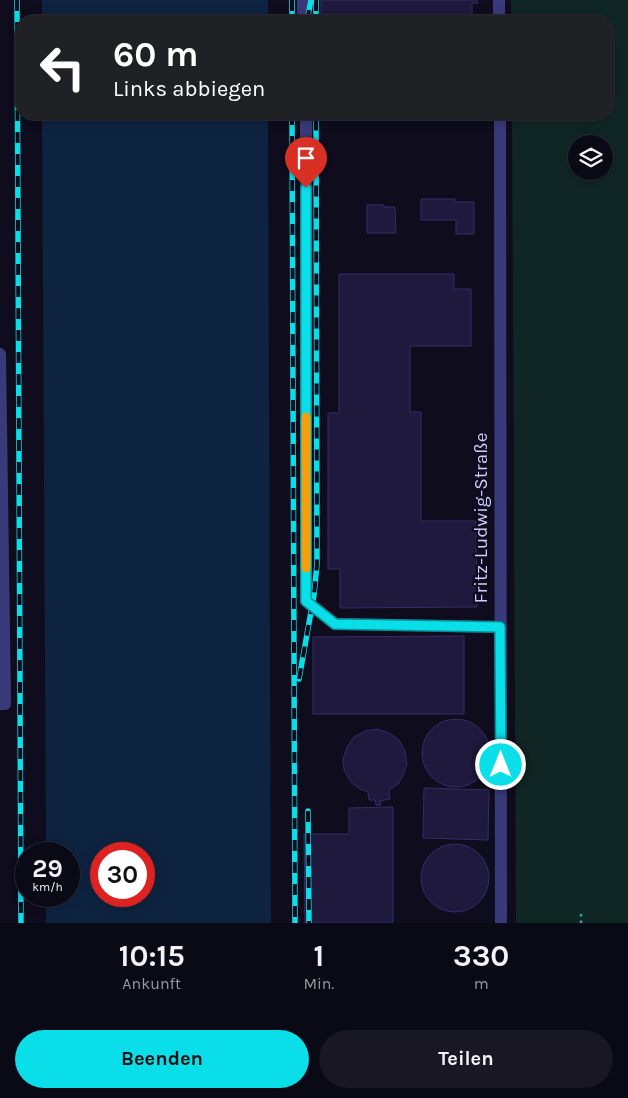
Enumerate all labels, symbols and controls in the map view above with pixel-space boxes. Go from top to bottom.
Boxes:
text: 60 m [113,34,198,75]
icon: left [30,35,95,100]
text: Links abbiegen [113,76,265,102]
map controls [568,135,613,180]
button: layers [568,135,613,180]
pin [285,137,327,188]
icon: arrive [292,144,320,172]
street label: Fritz-Ludwig-Straße [470,432,492,604]
position arrow [474,738,526,790]
speed limit sign: 30 [90,842,155,907]
text: 29 [32,854,63,883]
text: km/h [32,880,63,894]
text: 10:15 [119,938,185,974]
text: 1 [313,938,324,974]
text: 330 [453,938,509,974]
text: Ankunft [122,974,181,993]
text: Min. [303,974,334,993]
text: m [474,974,489,993]
button: Beenden [15,1030,309,1088]
button: Teilen [319,1030,613,1088]

